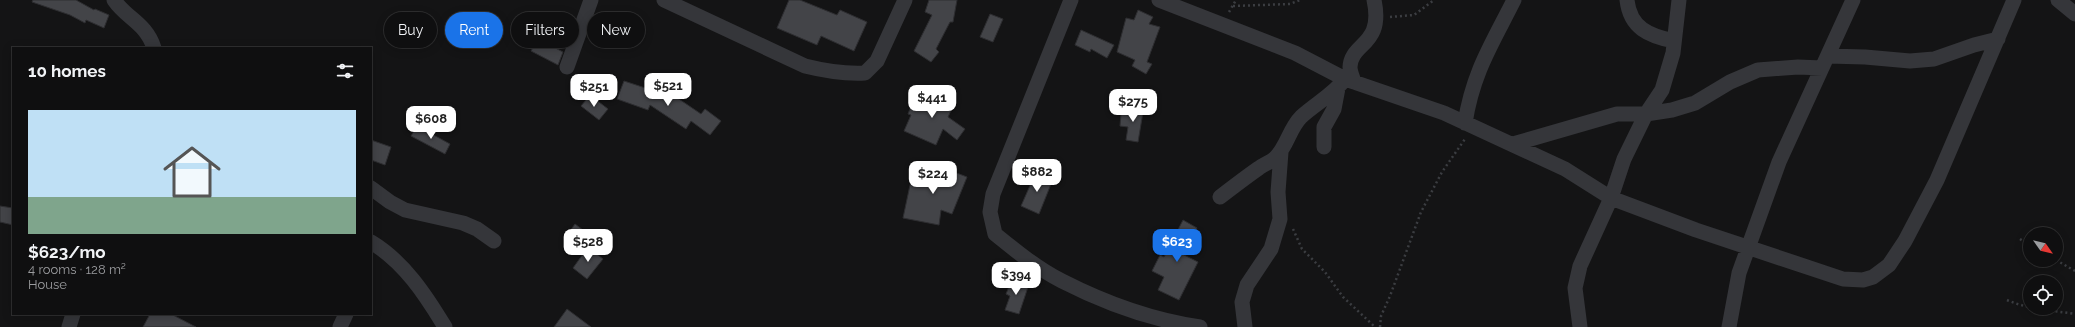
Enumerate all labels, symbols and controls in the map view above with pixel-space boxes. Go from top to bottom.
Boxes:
chip: Buy [384,12,437,48]
chip: Rent [445,12,503,48]
chip: Filters [511,12,579,48]
chip: New [587,12,645,48]
icon: filters [334,60,356,82]
text: 10 homes [28,61,106,81]
pin: $521 [644,73,692,107]
pin: $251 [570,74,618,108]
text: $521 [653,78,683,93]
text: $251 [579,79,609,94]
pin: $441 [908,85,956,119]
pin: $275 [1109,89,1157,123]
text: $441 [917,90,947,105]
text: $275 [1118,94,1148,109]
pin: $608 [407,106,455,140]
text: $608 [415,111,447,126]
icon: home [156,136,228,208]
pin: $882 [1013,159,1061,193]
pin: $224 [909,161,957,195]
text: $882 [1021,164,1053,179]
text: $224 [918,166,948,181]
north arrow [2023,227,2063,267]
map controls [2023,227,2063,315]
pin: $528 [564,229,612,263]
pin: $623 [1153,229,1201,263]
text: $528 [573,234,603,249]
text: $623 [1162,234,1192,249]
text: $623/mo [28,242,106,262]
text: 4 rooms · 128 m² [28,262,126,277]
pin: $394 [992,262,1040,296]
text: $394 [1001,267,1031,282]
button: locate [2023,275,2063,315]
text: House [28,277,67,292]

